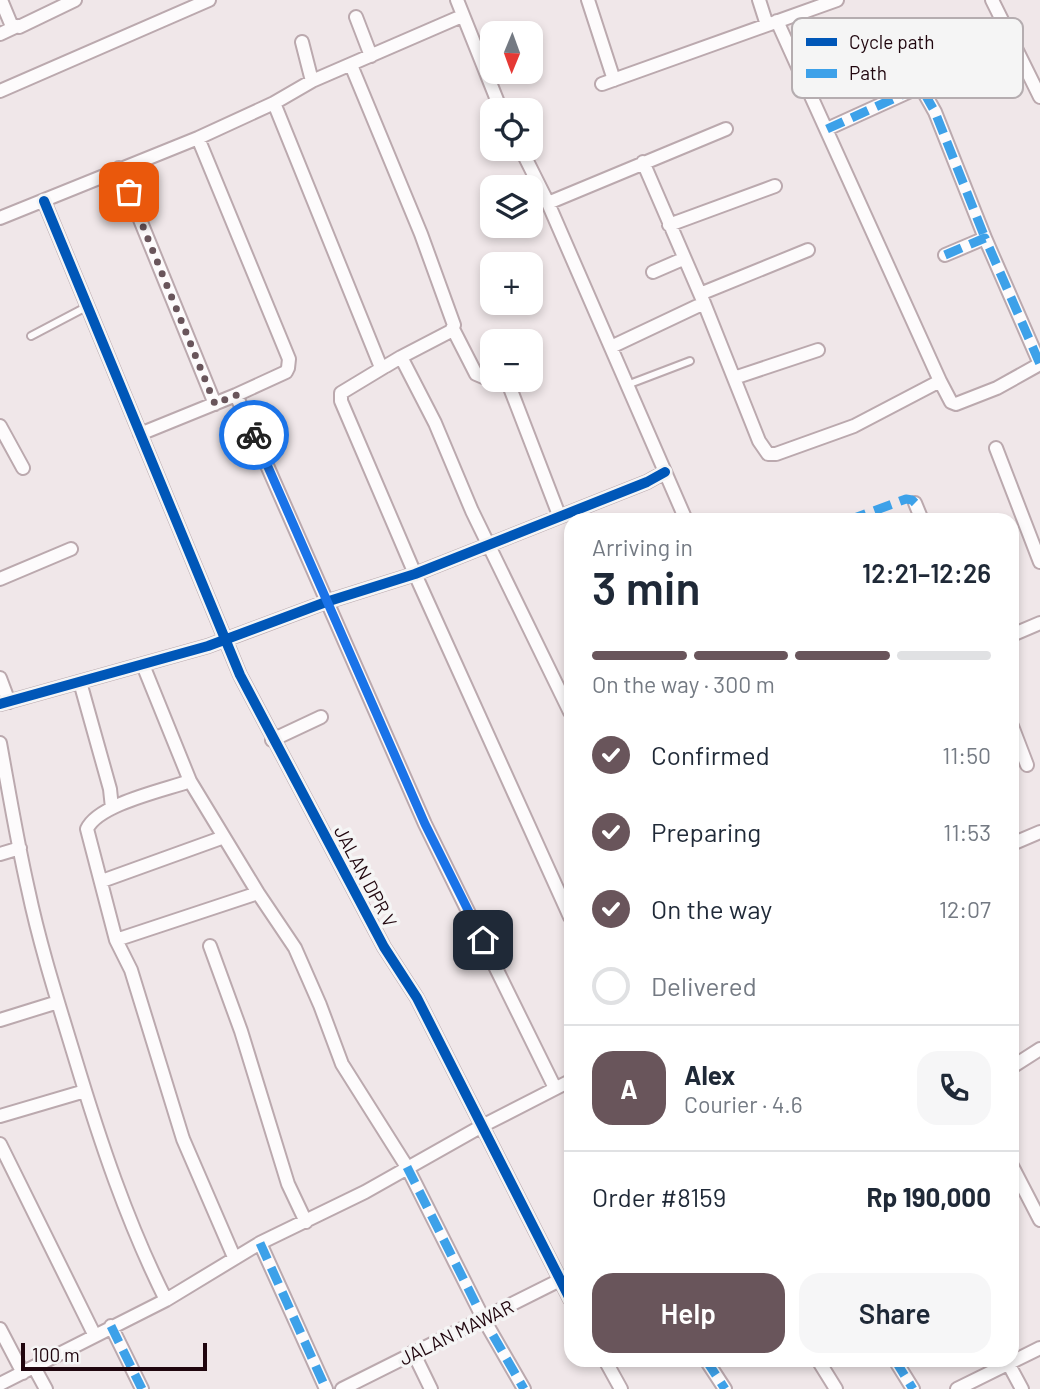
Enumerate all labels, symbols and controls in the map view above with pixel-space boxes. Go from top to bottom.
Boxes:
legend [792,18,1023,98]
north arrow [480,21,542,84]
map controls [480,21,543,392]
text: Cycle path [849,30,934,53]
text: Path [849,61,887,84]
button: locate [480,98,543,161]
pin [99,162,159,222]
icon: bag [110,173,148,211]
button: layers [480,175,543,238]
button: + [480,252,543,315]
button: − [480,329,543,392]
courier [219,400,289,470]
icon: bike [235,416,273,454]
text: Arriving in [592,533,693,561]
text: 12:21–12:26 [862,557,991,588]
text: 3 min [592,559,701,614]
text: On the way · 300 m [592,670,775,698]
icon: check [592,736,630,774]
text: Confirmed [651,739,770,770]
text: 11:50 [942,741,991,769]
icon: check [592,813,630,851]
text: Preparing [651,816,761,847]
text: 11:53 [943,818,991,846]
street label: JALAN DPR V [330,821,402,931]
icon: check [592,890,630,928]
text: On the way [651,893,772,924]
text: 12:07 [939,895,991,923]
pin [453,910,513,970]
icon: home [464,921,502,959]
text: Delivered [651,970,757,1001]
button: phone [917,1051,991,1125]
text: Alex [684,1059,735,1090]
text: A [620,1073,638,1104]
text: Courier · 4.6 [684,1090,803,1118]
text: Order #8159 [592,1181,726,1212]
text: Rp 190,000 [867,1181,991,1212]
button: Help [592,1273,785,1353]
button: Share [799,1273,991,1353]
street label: JALAN MAWAR [395,1294,517,1370]
scale bar [21,1340,206,1372]
text: 100 m [32,1343,80,1366]

